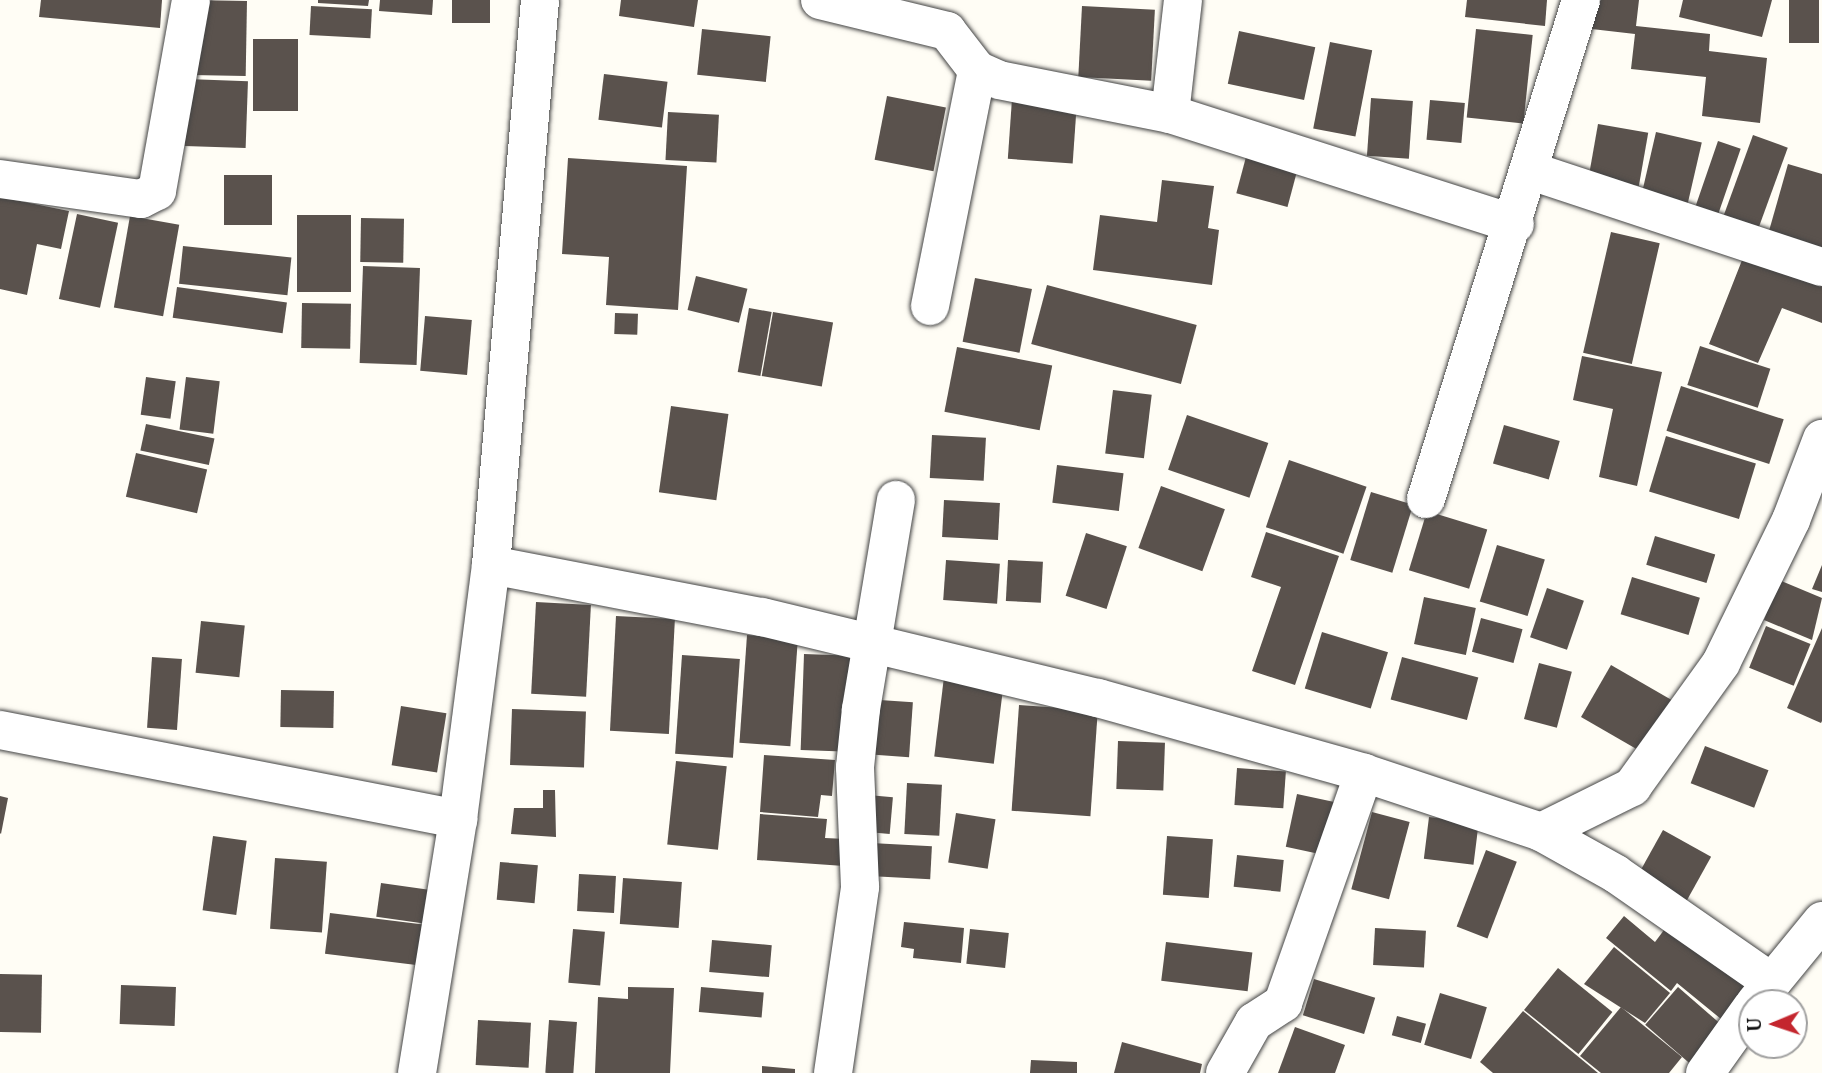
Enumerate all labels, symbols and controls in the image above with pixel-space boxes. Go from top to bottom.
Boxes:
north arrow [1738,989,1808,1059]
text: U [1741,1017,1766,1032]

